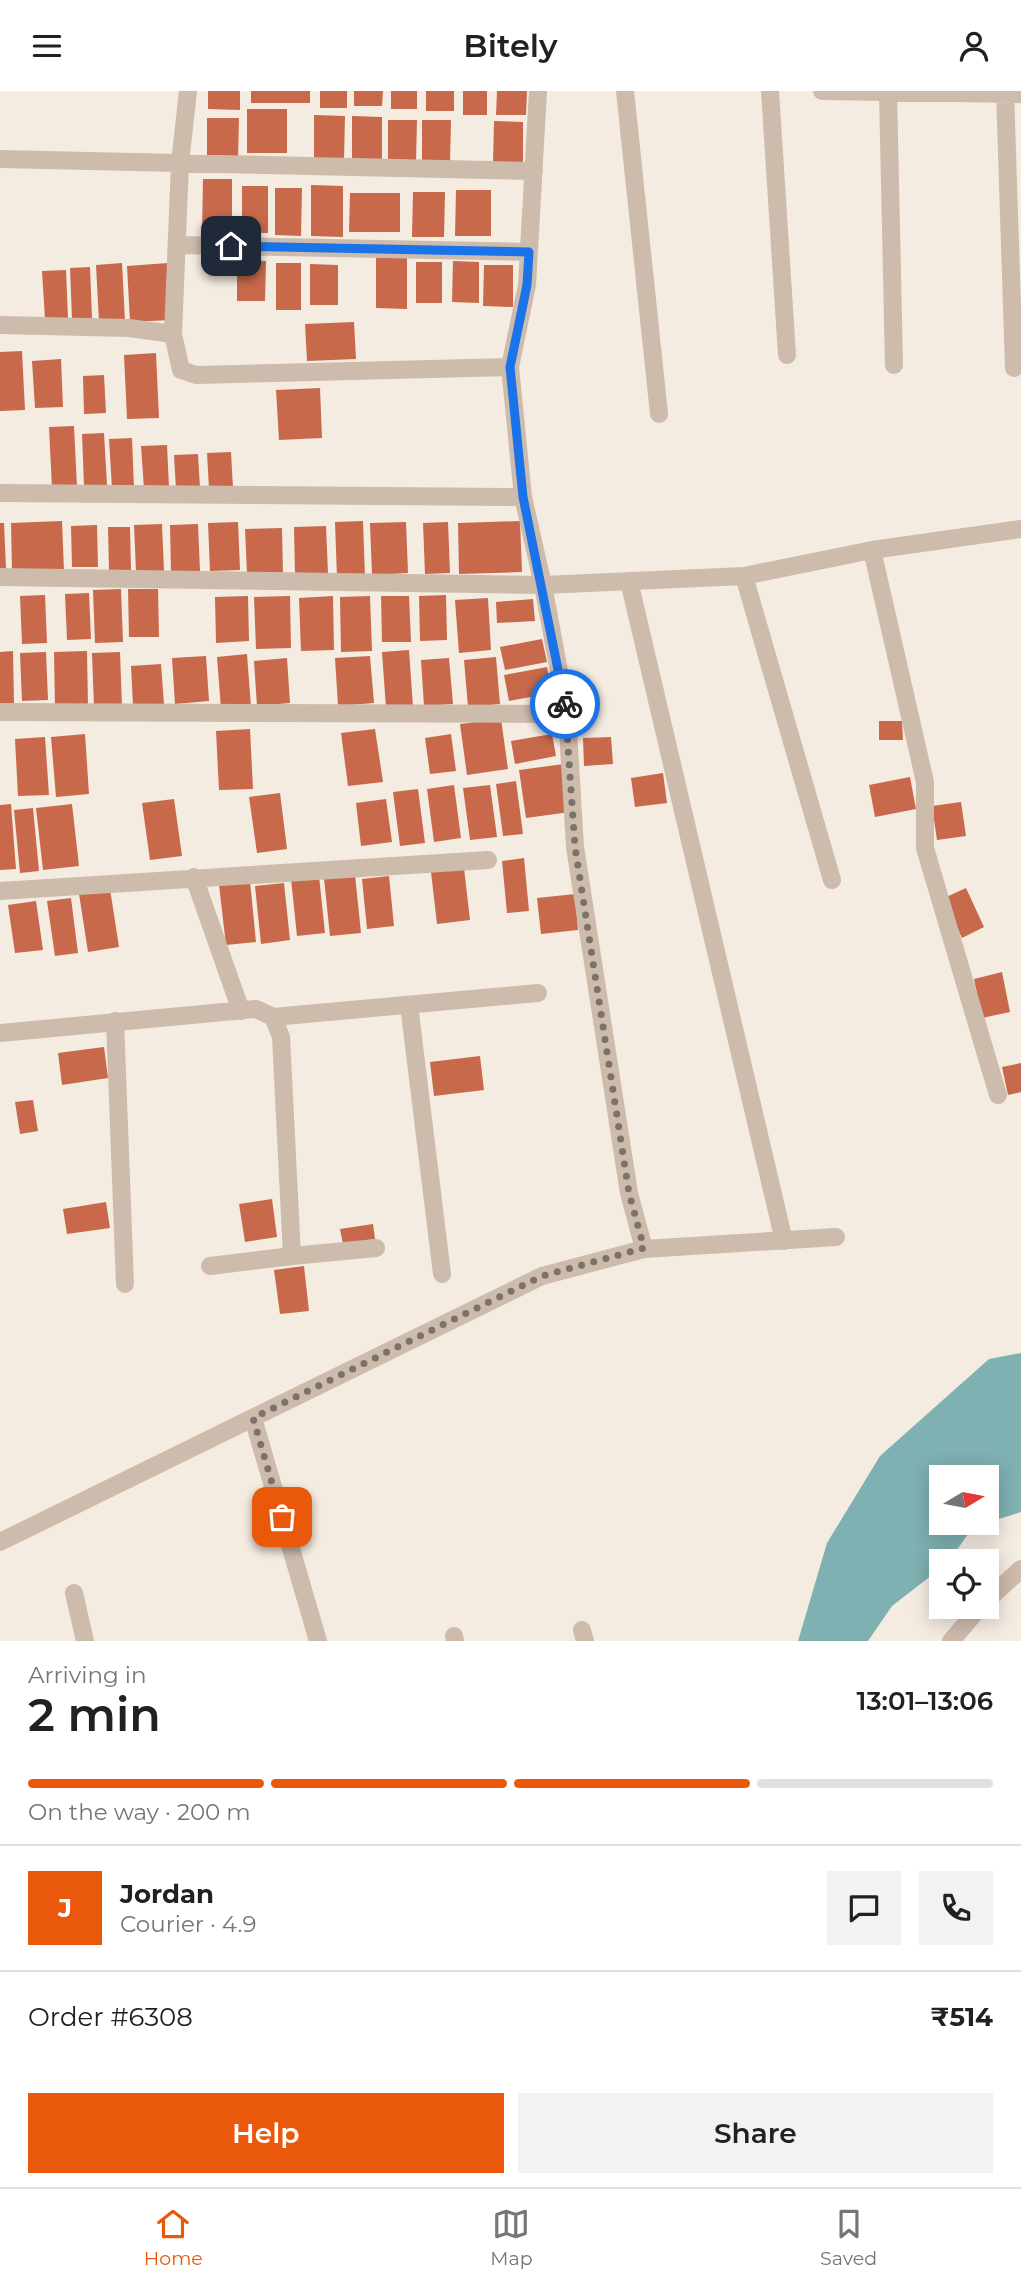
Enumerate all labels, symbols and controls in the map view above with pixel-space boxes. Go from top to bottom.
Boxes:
text: Bitely [463,26,558,65]
icon: menu [28,27,66,65]
icon: person [955,27,993,65]
pin [201,216,261,276]
icon: home [212,227,250,265]
courier [530,669,600,739]
icon: bike [546,685,584,723]
north arrow [929,1465,999,1535]
map controls [929,1465,999,1619]
pin [252,1487,312,1547]
icon: bag [263,1498,301,1536]
button: locate [929,1549,999,1619]
text: Arriving in [28,1661,147,1689]
text: 13:01–13:06 [857,1685,993,1717]
text: 2 min [28,1686,161,1743]
text: On the way · 200 m [28,1798,251,1826]
button: chat [827,1871,901,1945]
button: phone [919,1871,993,1945]
text: Jordan [120,1878,214,1910]
text: J [58,1892,72,1924]
text: Courier · 4.9 [120,1910,256,1938]
text: Order #6308 [28,2001,193,2033]
text: ₹514 [931,2001,993,2033]
button: Help [28,2093,504,2173]
button: Share [518,2093,993,2173]
tab: Home [144,2205,203,2270]
tab: Map [490,2205,533,2270]
tab: Saved [820,2205,877,2270]

